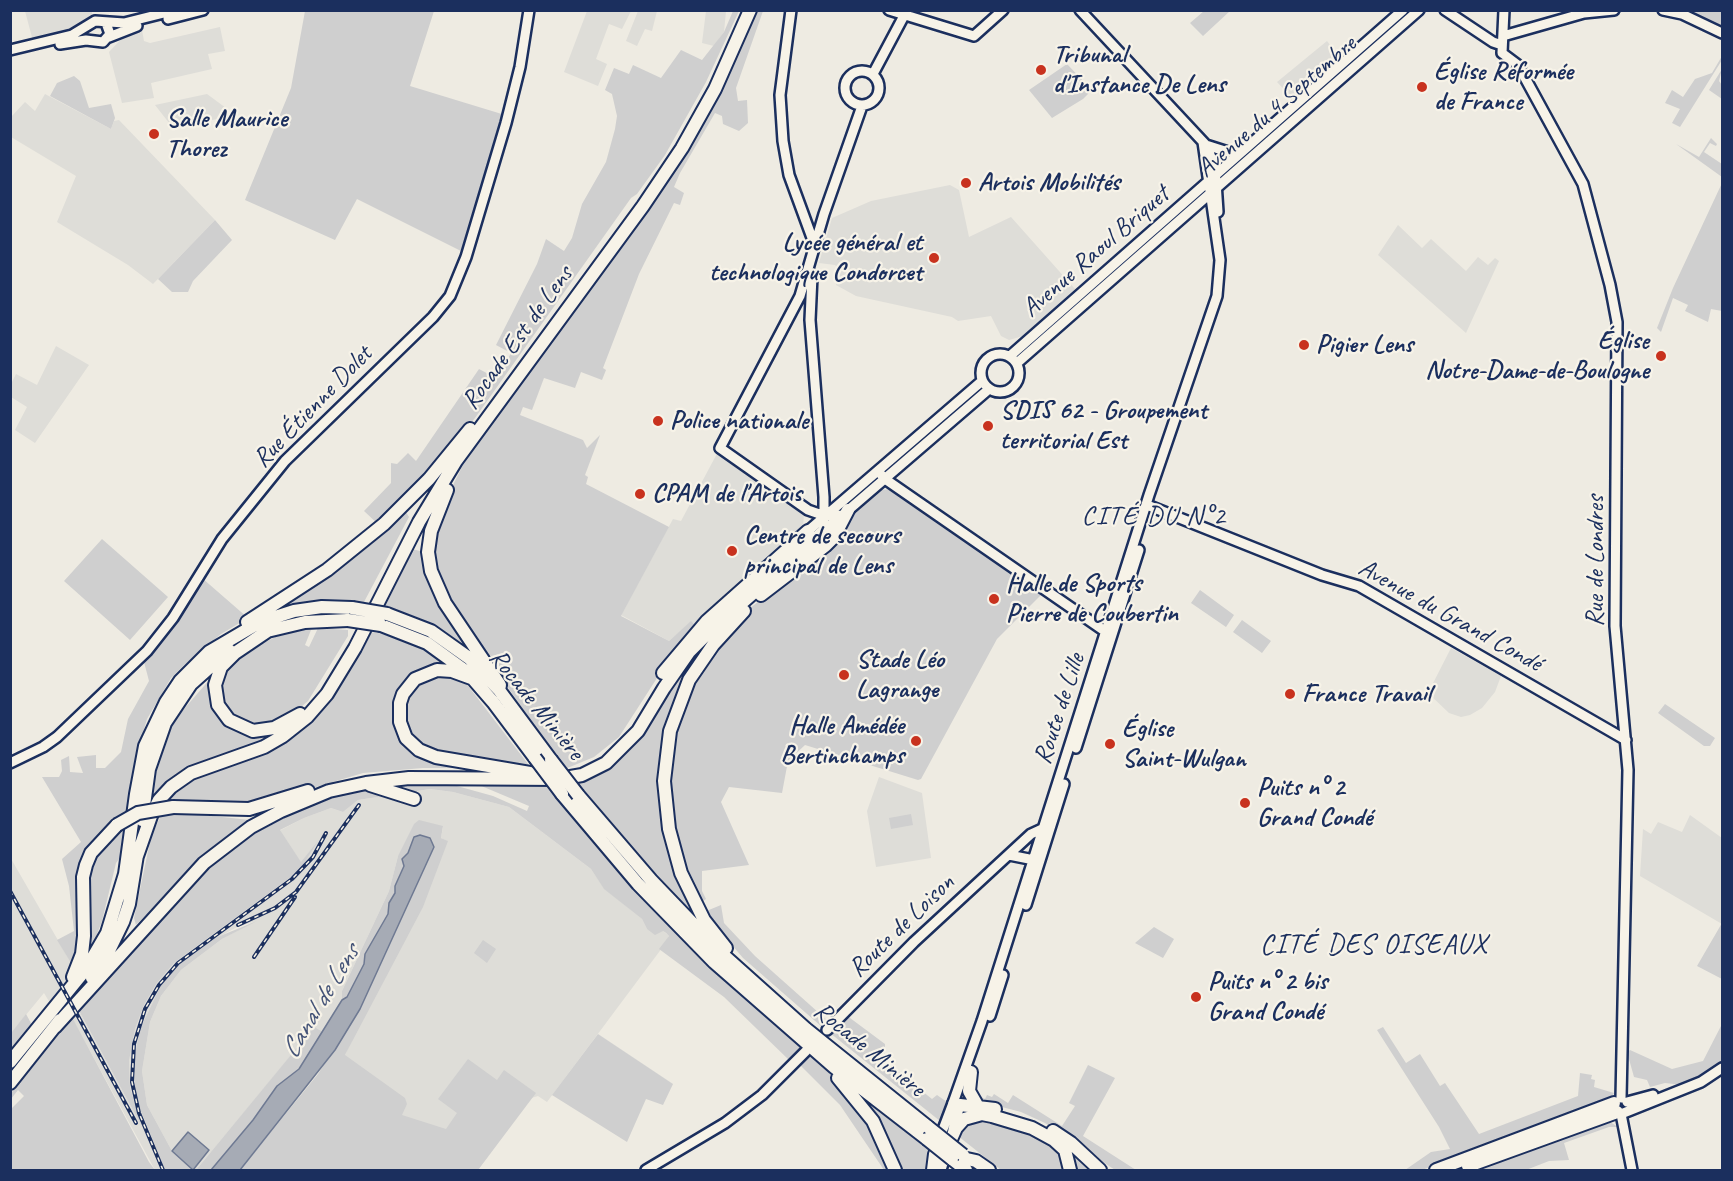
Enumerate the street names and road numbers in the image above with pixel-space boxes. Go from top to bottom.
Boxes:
street label: Avenue du 4 Septembre [1191,29,1363,185]
street label: Avenue Raoul Briquet [1016,180,1176,324]
street label: Rocade Est de Lens [455,260,581,416]
street label: Rue Étienne Dolet [247,339,379,475]
street label: Rue de Londres [1580,495,1612,627]
street label: Avenue du Grand Condé [1353,553,1547,679]
street label: Rocade Minière [482,643,590,767]
street label: Route de Lille [1028,650,1092,768]
street label: Route de Loison [842,868,962,984]
street label: Rocade Minière [807,996,931,1104]

